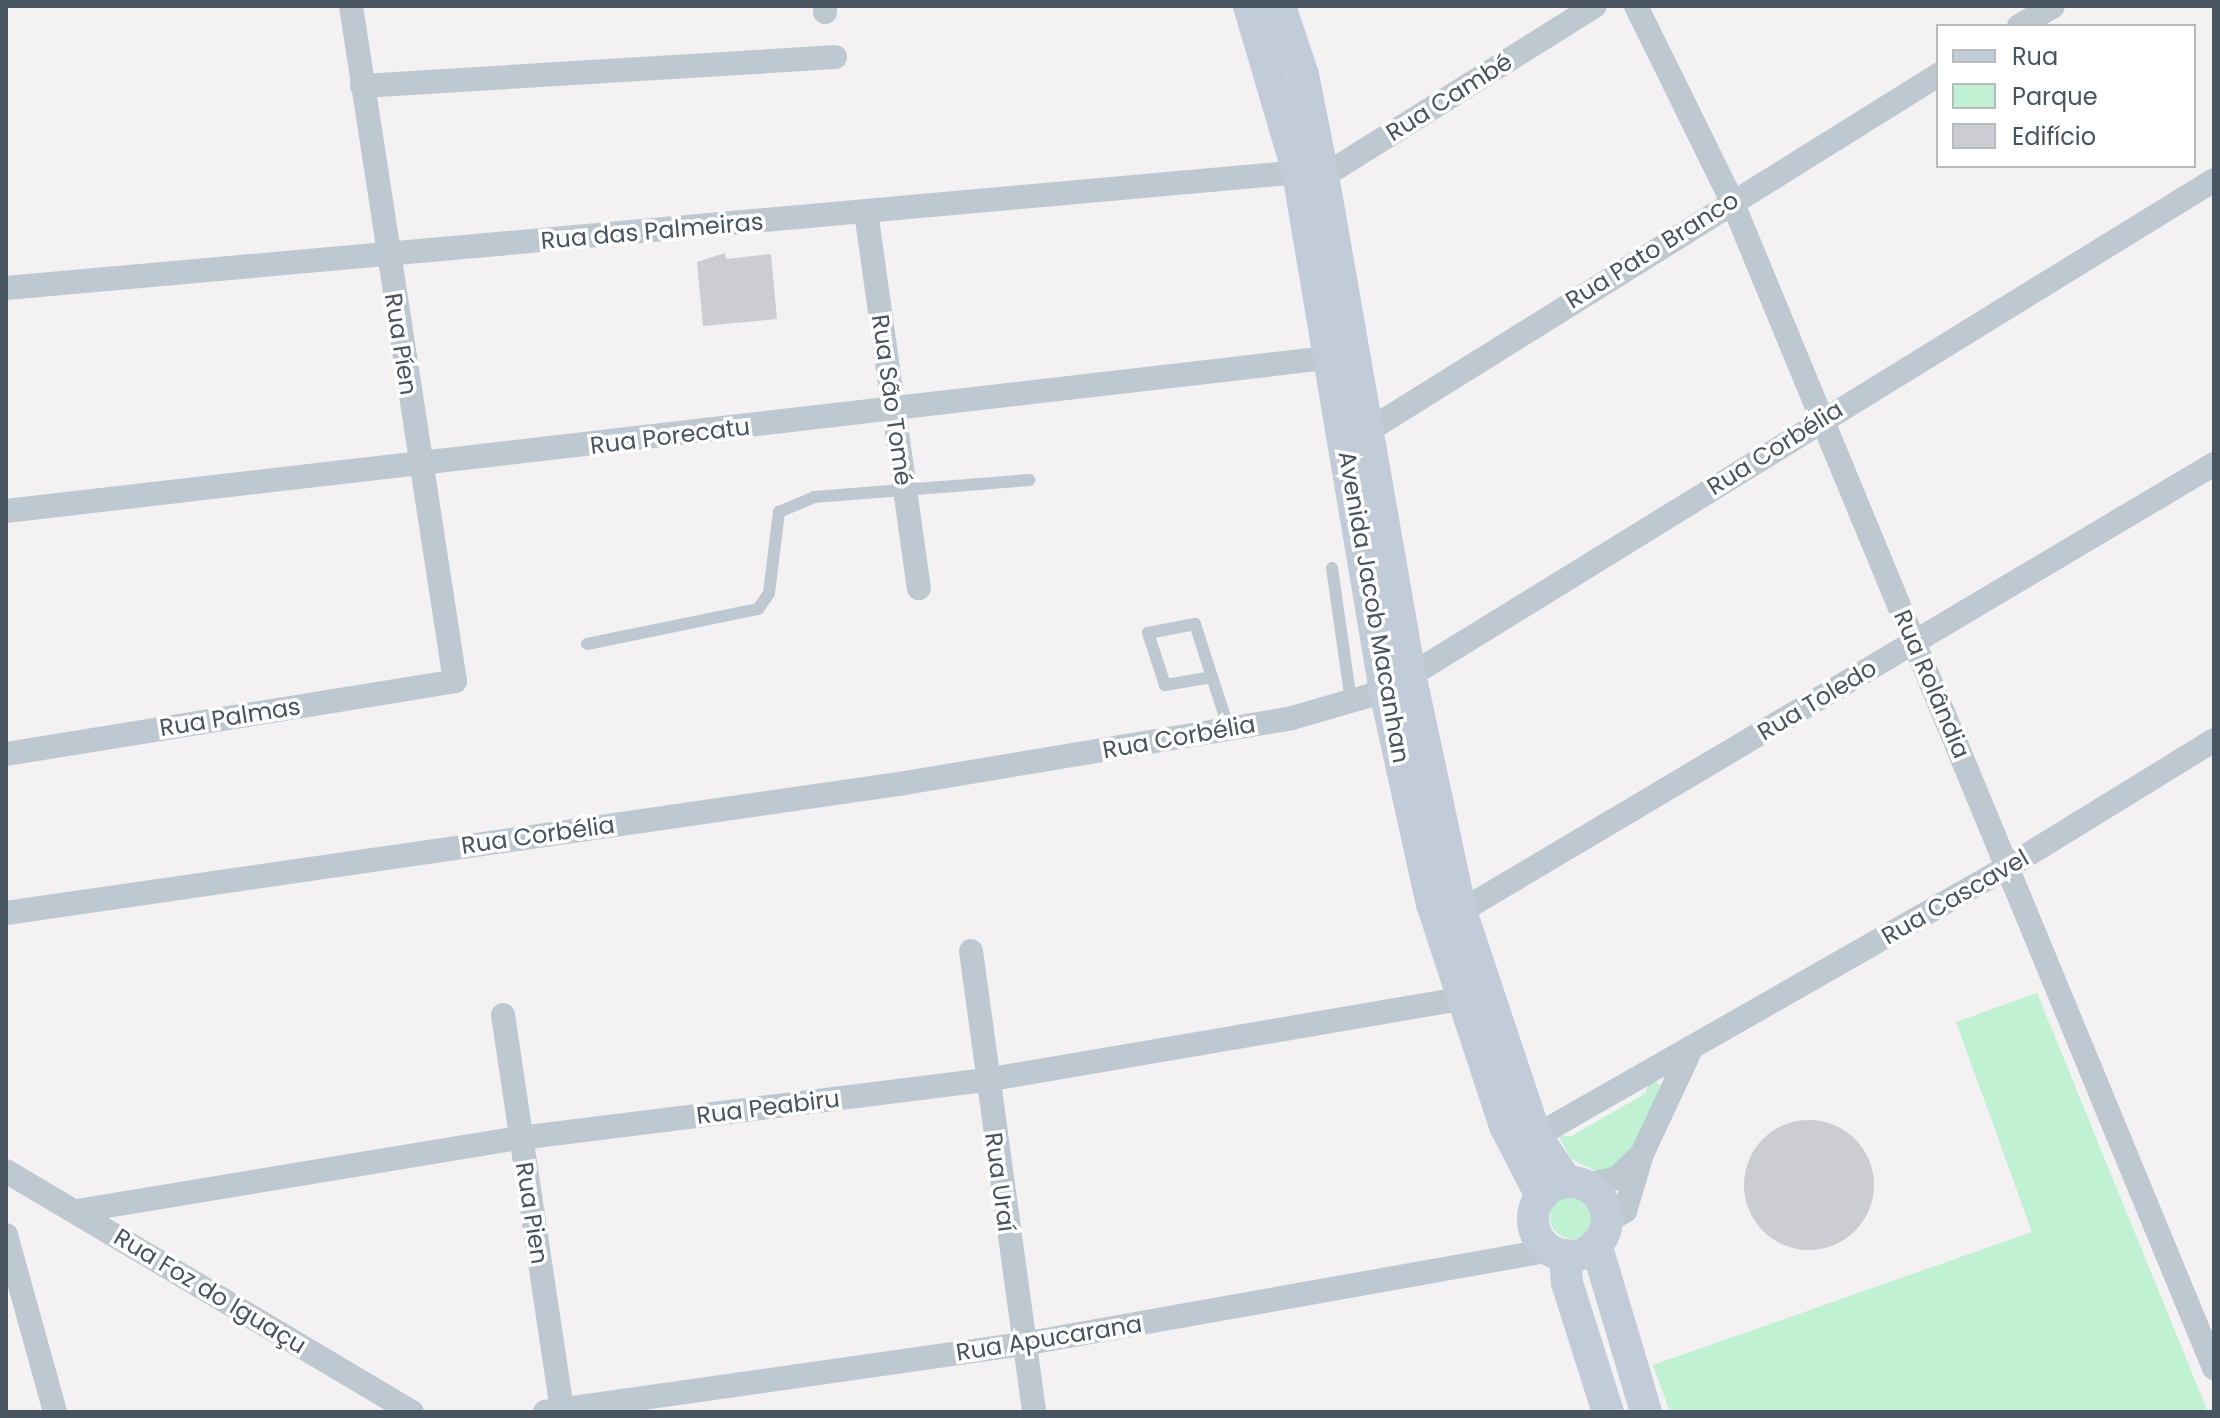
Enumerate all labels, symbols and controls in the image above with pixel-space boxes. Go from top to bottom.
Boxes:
legend [1936,24,2196,168]
text: Rua [2012,40,2058,73]
street label: Rua Cambé [1381,47,1517,147]
text: Parque [2012,80,2098,113]
text: Edifício [2012,120,2096,153]
street label: Rua Pato Branco [1560,185,1744,315]
street label: Rua das Palmeiras [540,207,764,255]
street label: Rua Píen [379,291,423,397]
street label: Rua São Tomé [866,313,918,487]
street label: Rua Corbélia [1702,395,1848,501]
street label: Rua Porecatu [589,412,751,460]
street label: Avenida Jacob Macanhan [1332,449,1416,765]
street label: Rua Rolândia [1888,605,1976,763]
street label: Rua Toledo [1752,653,1882,747]
street label: Rua Palmas [158,692,302,742]
street label: Rua Corbélia [1100,709,1258,765]
street label: Rua Corbélia [459,810,617,860]
street label: Rua Cascavel [1876,843,2034,951]
street label: Rua Peabiru [695,1084,841,1130]
street label: Rua Uraí [979,1131,1021,1233]
street label: Rua Pien [510,1160,554,1266]
street label: Rua Foz do Iguaçu [109,1222,311,1360]
street label: Rua Apucarana [954,1309,1144,1367]

